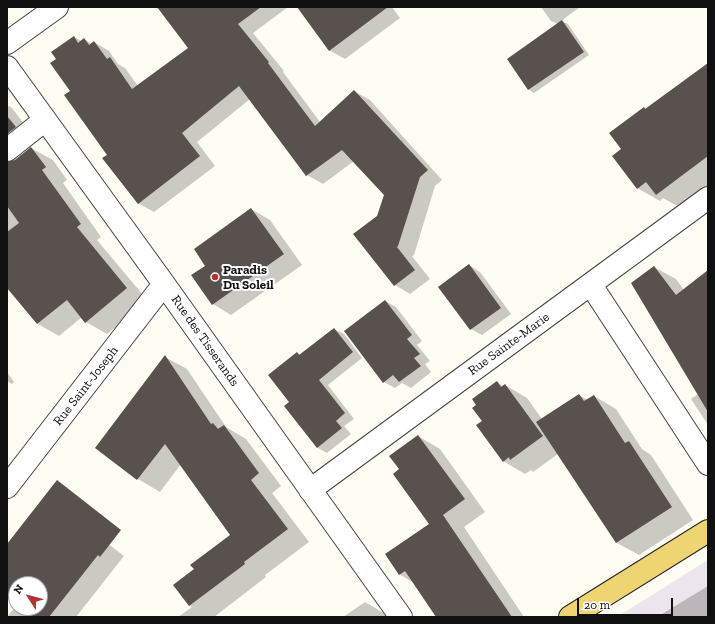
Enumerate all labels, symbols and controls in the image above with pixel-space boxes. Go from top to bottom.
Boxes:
place label: Paradis Du Soleil [223,262,274,293]
marker: Paradis Du Soleil [210,272,220,282]
street label: Rue des Tisserands [168,293,242,389]
street label: Rue Sainte-Marie [465,309,553,379]
street label: Rue Saint-Joseph [50,343,122,429]
north arrow [8,576,48,616]
text: N [11,582,26,596]
scale bar [579,590,675,616]
text: 20 m [584,598,610,612]

